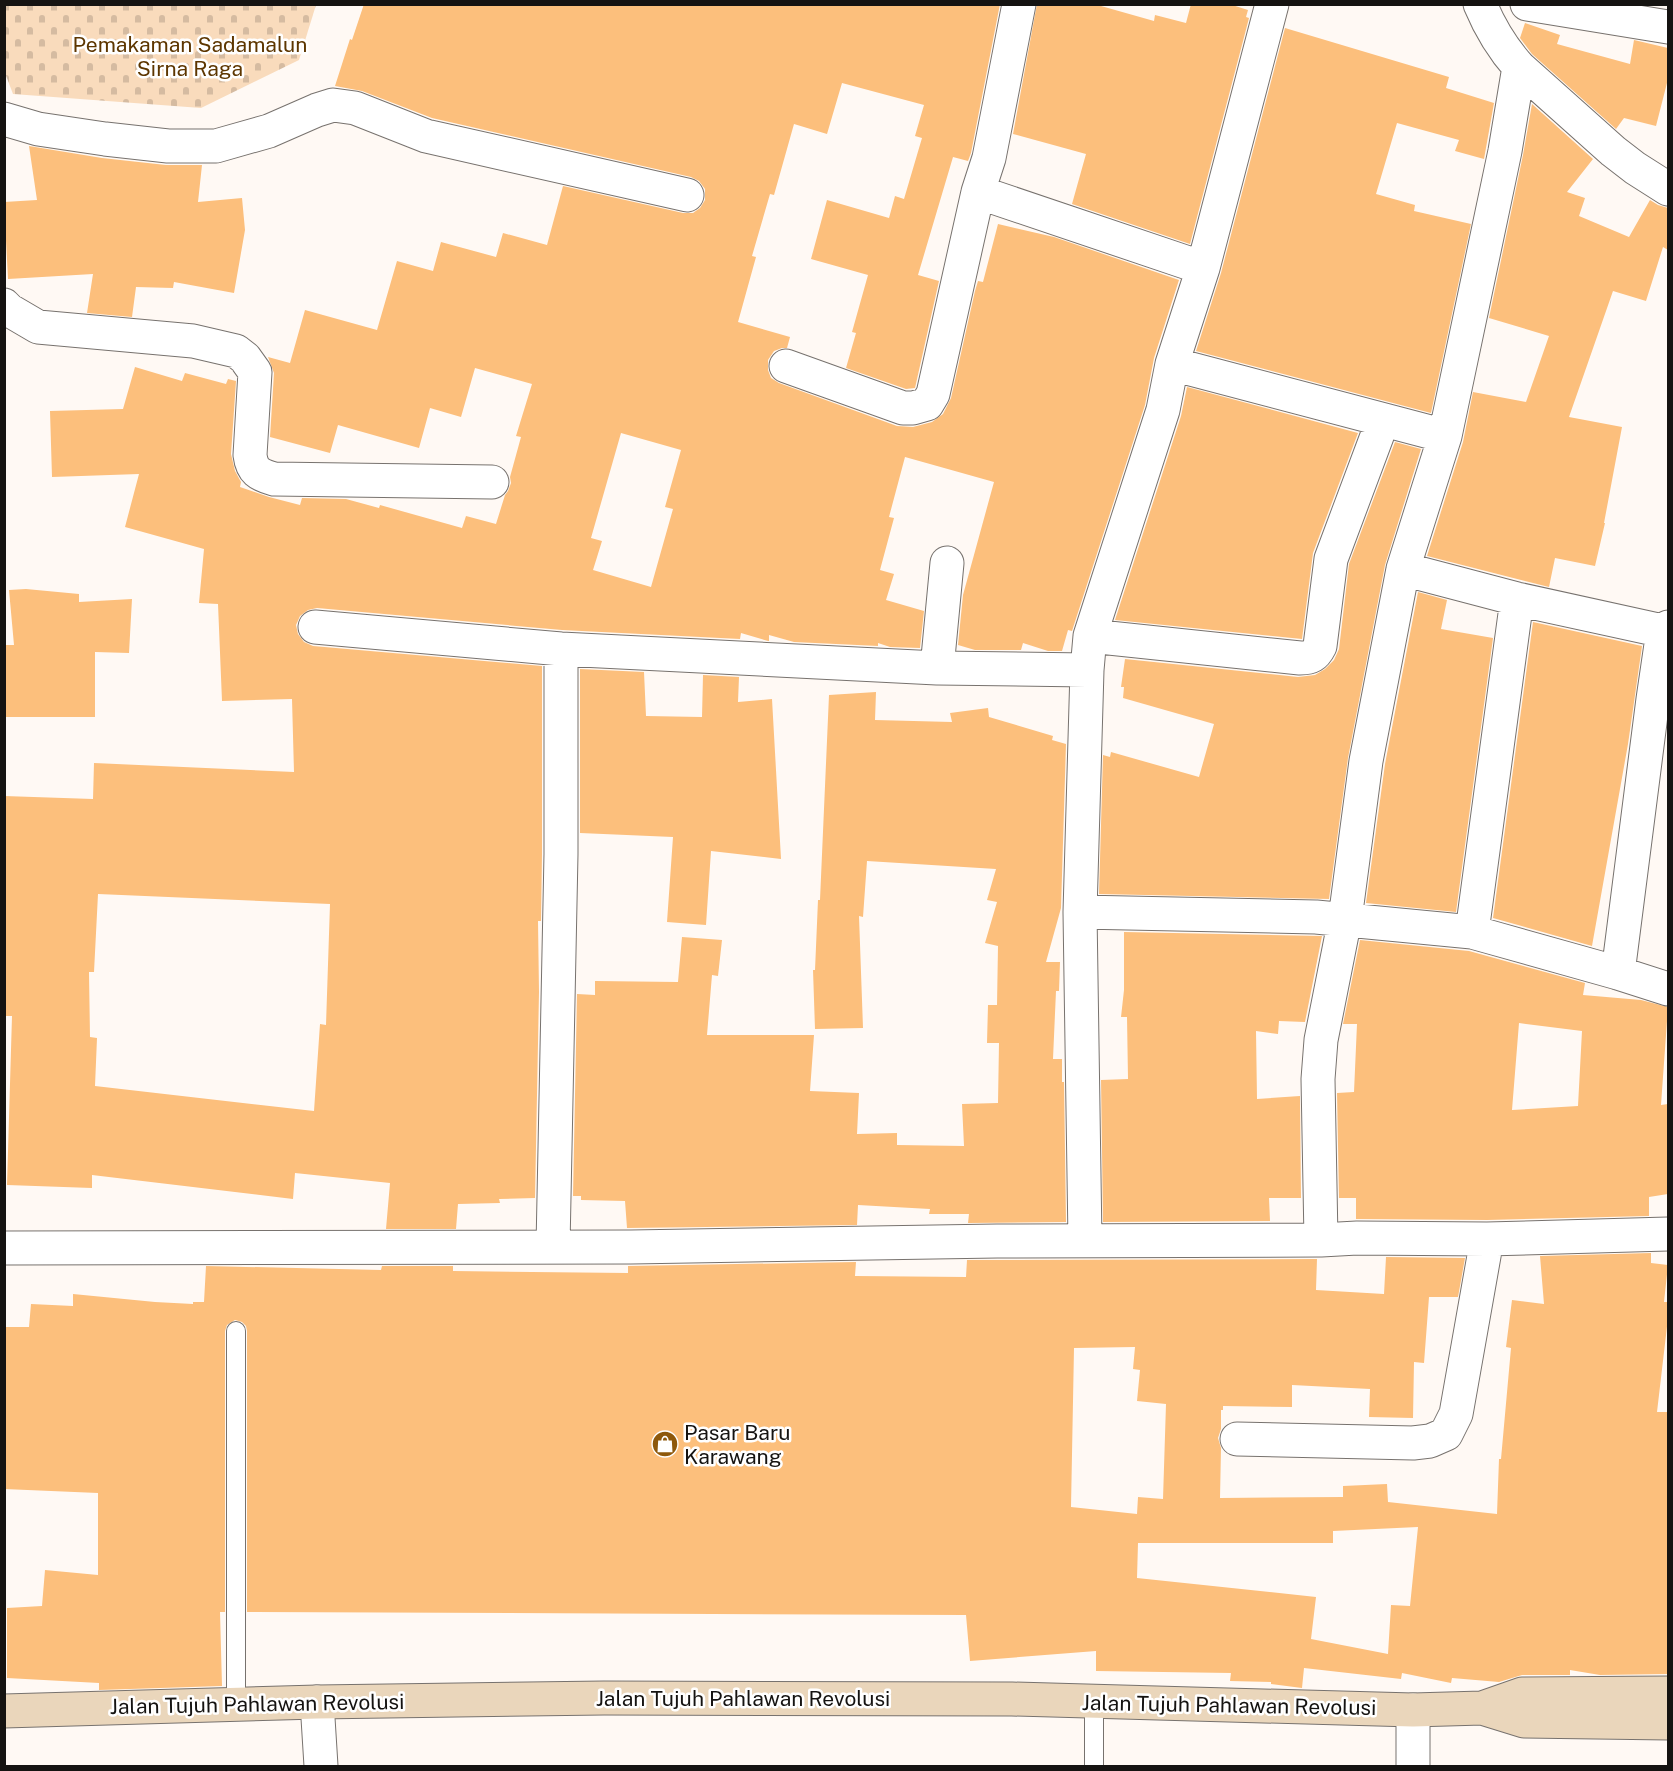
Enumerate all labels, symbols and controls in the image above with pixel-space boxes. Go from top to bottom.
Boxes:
park label: Pemakaman Sadamalun Sirna Raga [73,32,307,81]
place label: Pasar Baru Karawang [684,1420,790,1469]
shop icon: Pasar Baru Karawang [650,1429,680,1459]
street label: Jalan Tujuh Pahlawan Revolusi [596,1686,890,1711]
street label: Jalan Tujuh Pahlawan Revolusi [110,1689,404,1719]
street label: Jalan Tujuh Pahlawan Revolusi [1082,1690,1376,1720]

